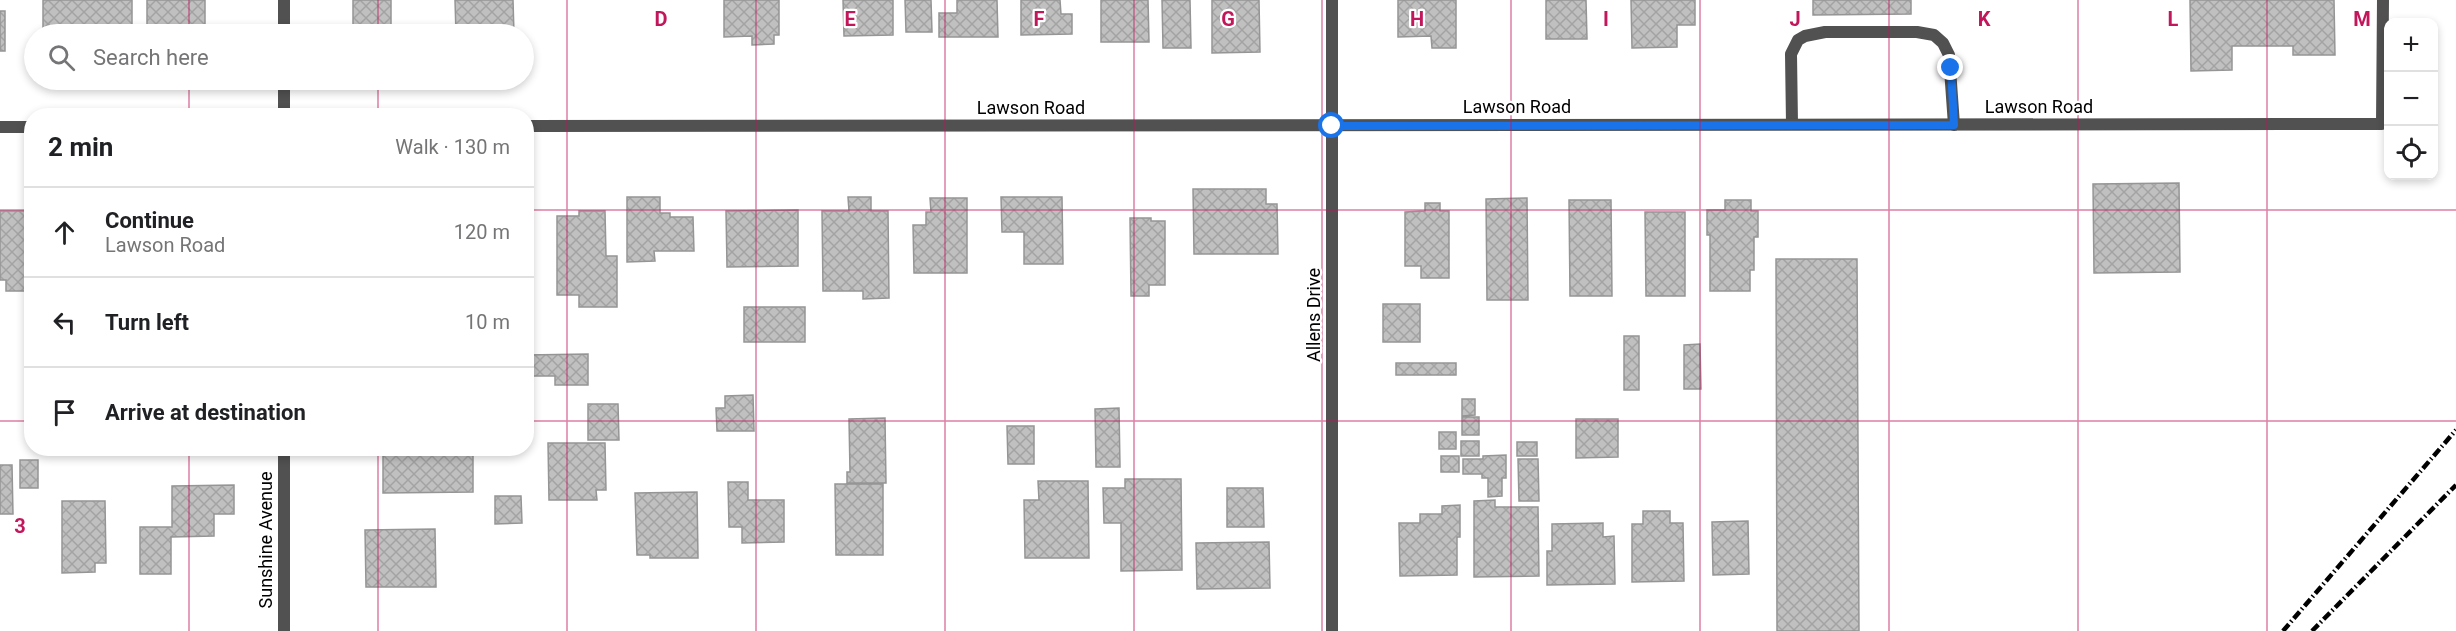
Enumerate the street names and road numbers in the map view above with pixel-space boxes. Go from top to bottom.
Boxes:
street label: Lawson Road [1463,96,1571,117]
street label: Lawson Road [1985,96,2093,117]
street label: Lawson Road [977,97,1085,118]
street label: Allens Drive [1303,268,1324,362]
street label: Sunshine Avenue [255,472,276,608]

